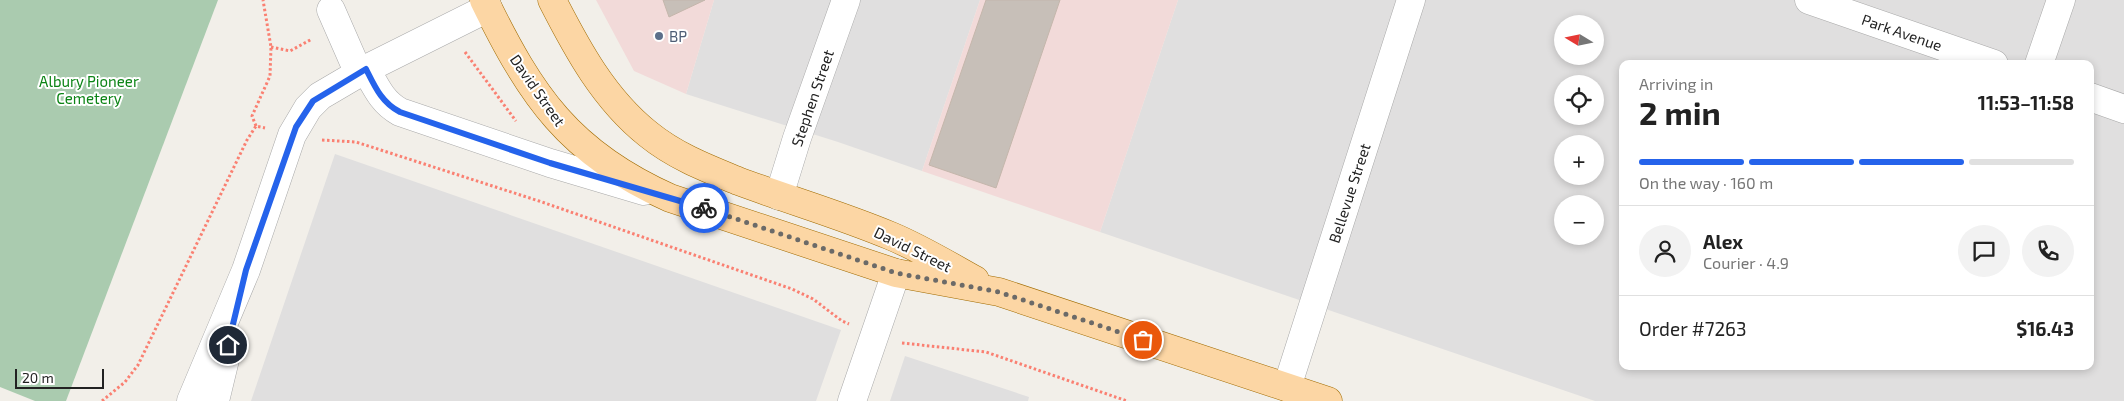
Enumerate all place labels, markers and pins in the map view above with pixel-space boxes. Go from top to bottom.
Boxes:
place label: BP [669,27,687,45]
marker: BP [653,30,665,42]
pin [1122,319,1164,361]
pin [207,324,249,366]

